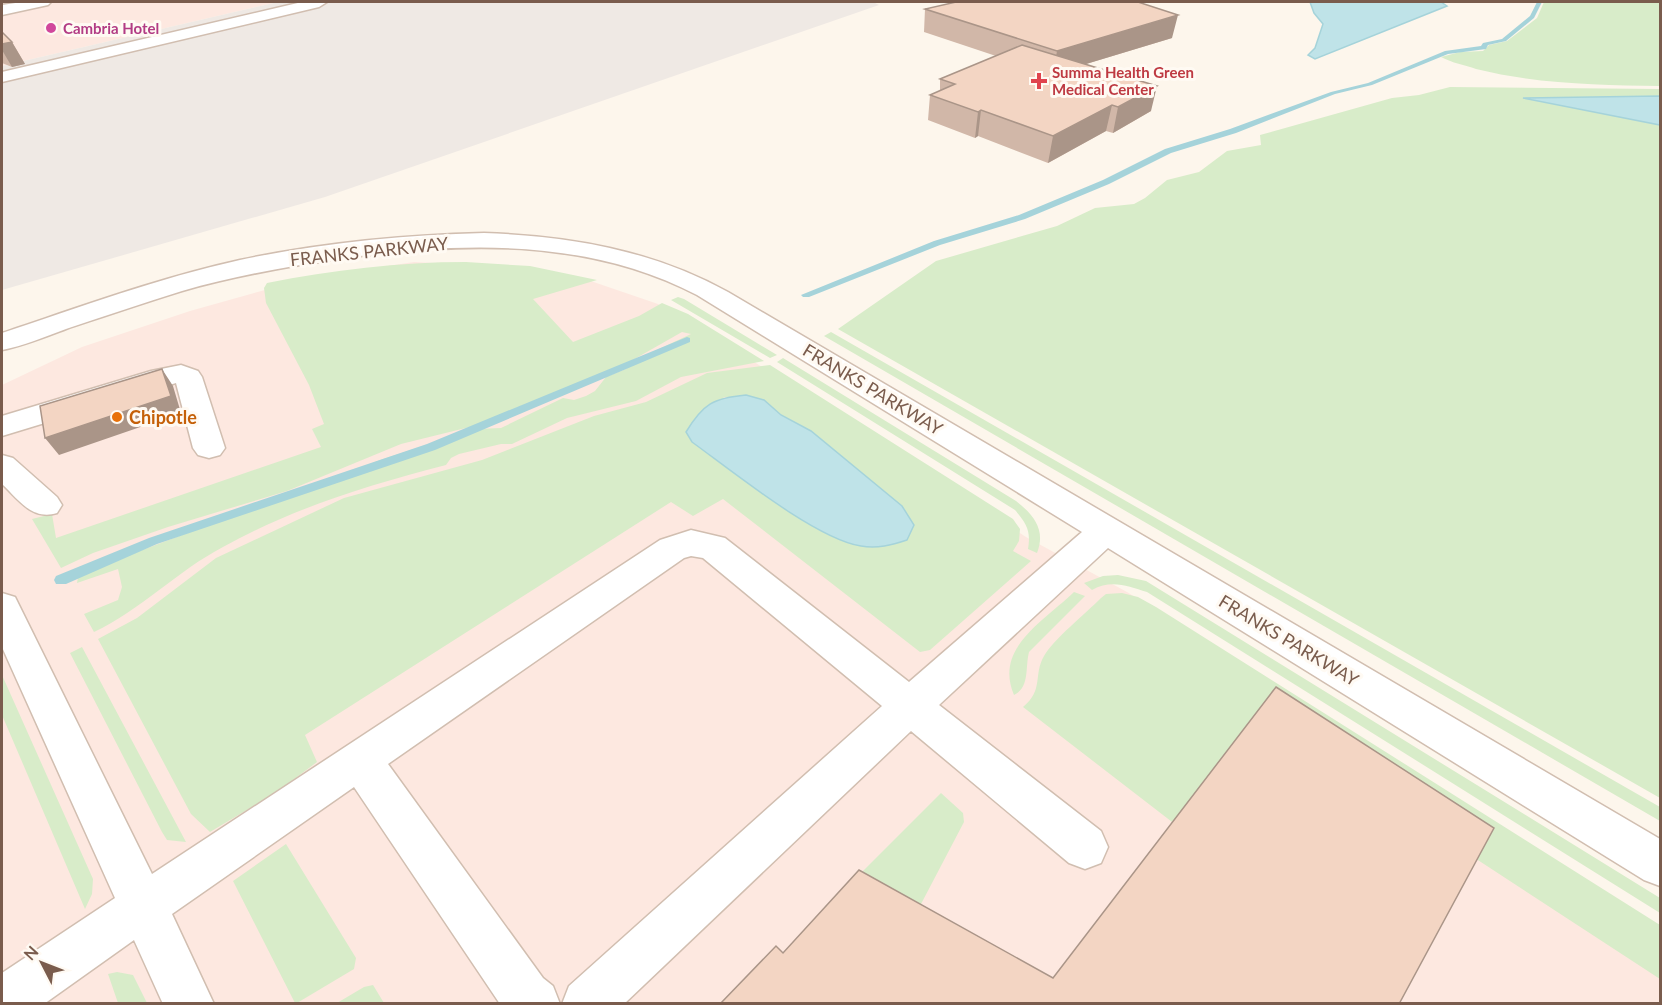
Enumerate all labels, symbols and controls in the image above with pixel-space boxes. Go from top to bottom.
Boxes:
place label: Cambria Hotel [63,19,159,37]
marker: Cambria Hotel [44,21,58,35]
place label: Summa Health Green Medical Center [1052,63,1194,98]
marker: Summa Health Green Medical Center [1030,72,1048,90]
street label: FRANKS PARKWAY [289,232,450,270]
street label: FRANKS PARKWAY [799,339,947,440]
place label: Chipotle [129,406,197,428]
marker: Chipotle [110,410,124,424]
street label: FRANKS PARKWAY [1215,590,1363,691]
north arrow [12,933,72,993]
text: N [19,942,42,964]

